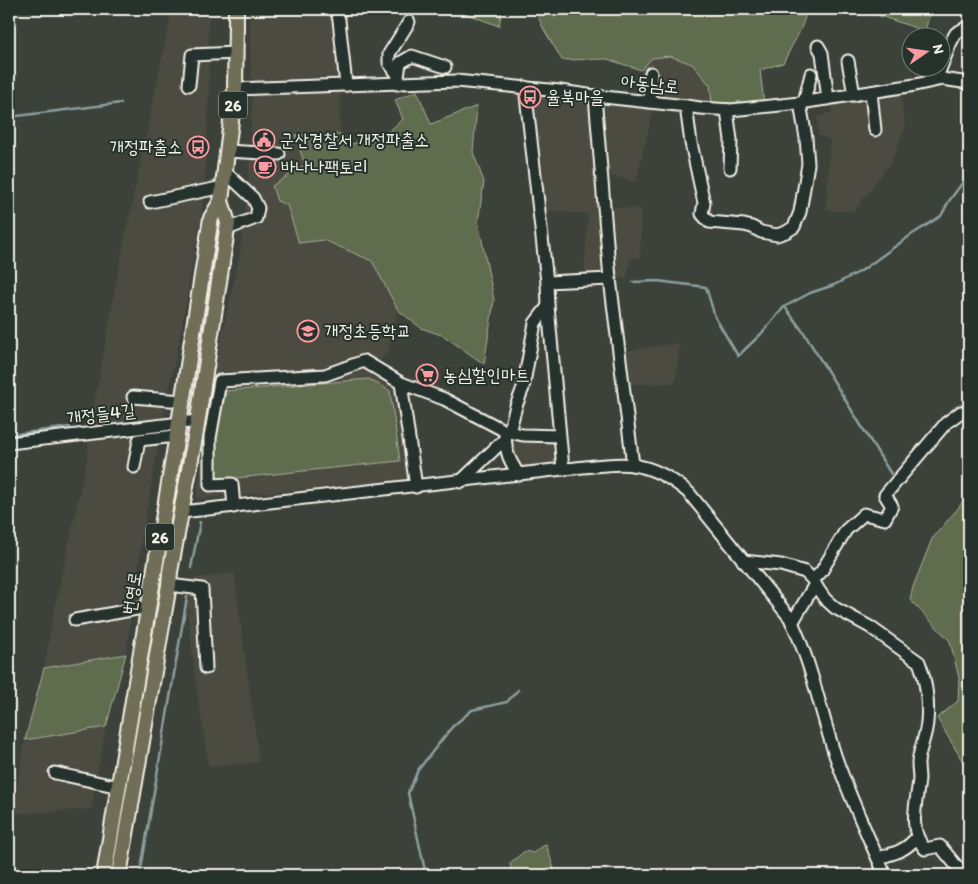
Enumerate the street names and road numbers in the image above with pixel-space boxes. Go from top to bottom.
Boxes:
street label: 아동남로 [620,70,680,98]
road number: 26 [219,92,247,118]
street label: 개정들4길 [66,399,137,429]
road number: 26 [146,524,174,550]
street label: 번영로 [118,570,146,616]

